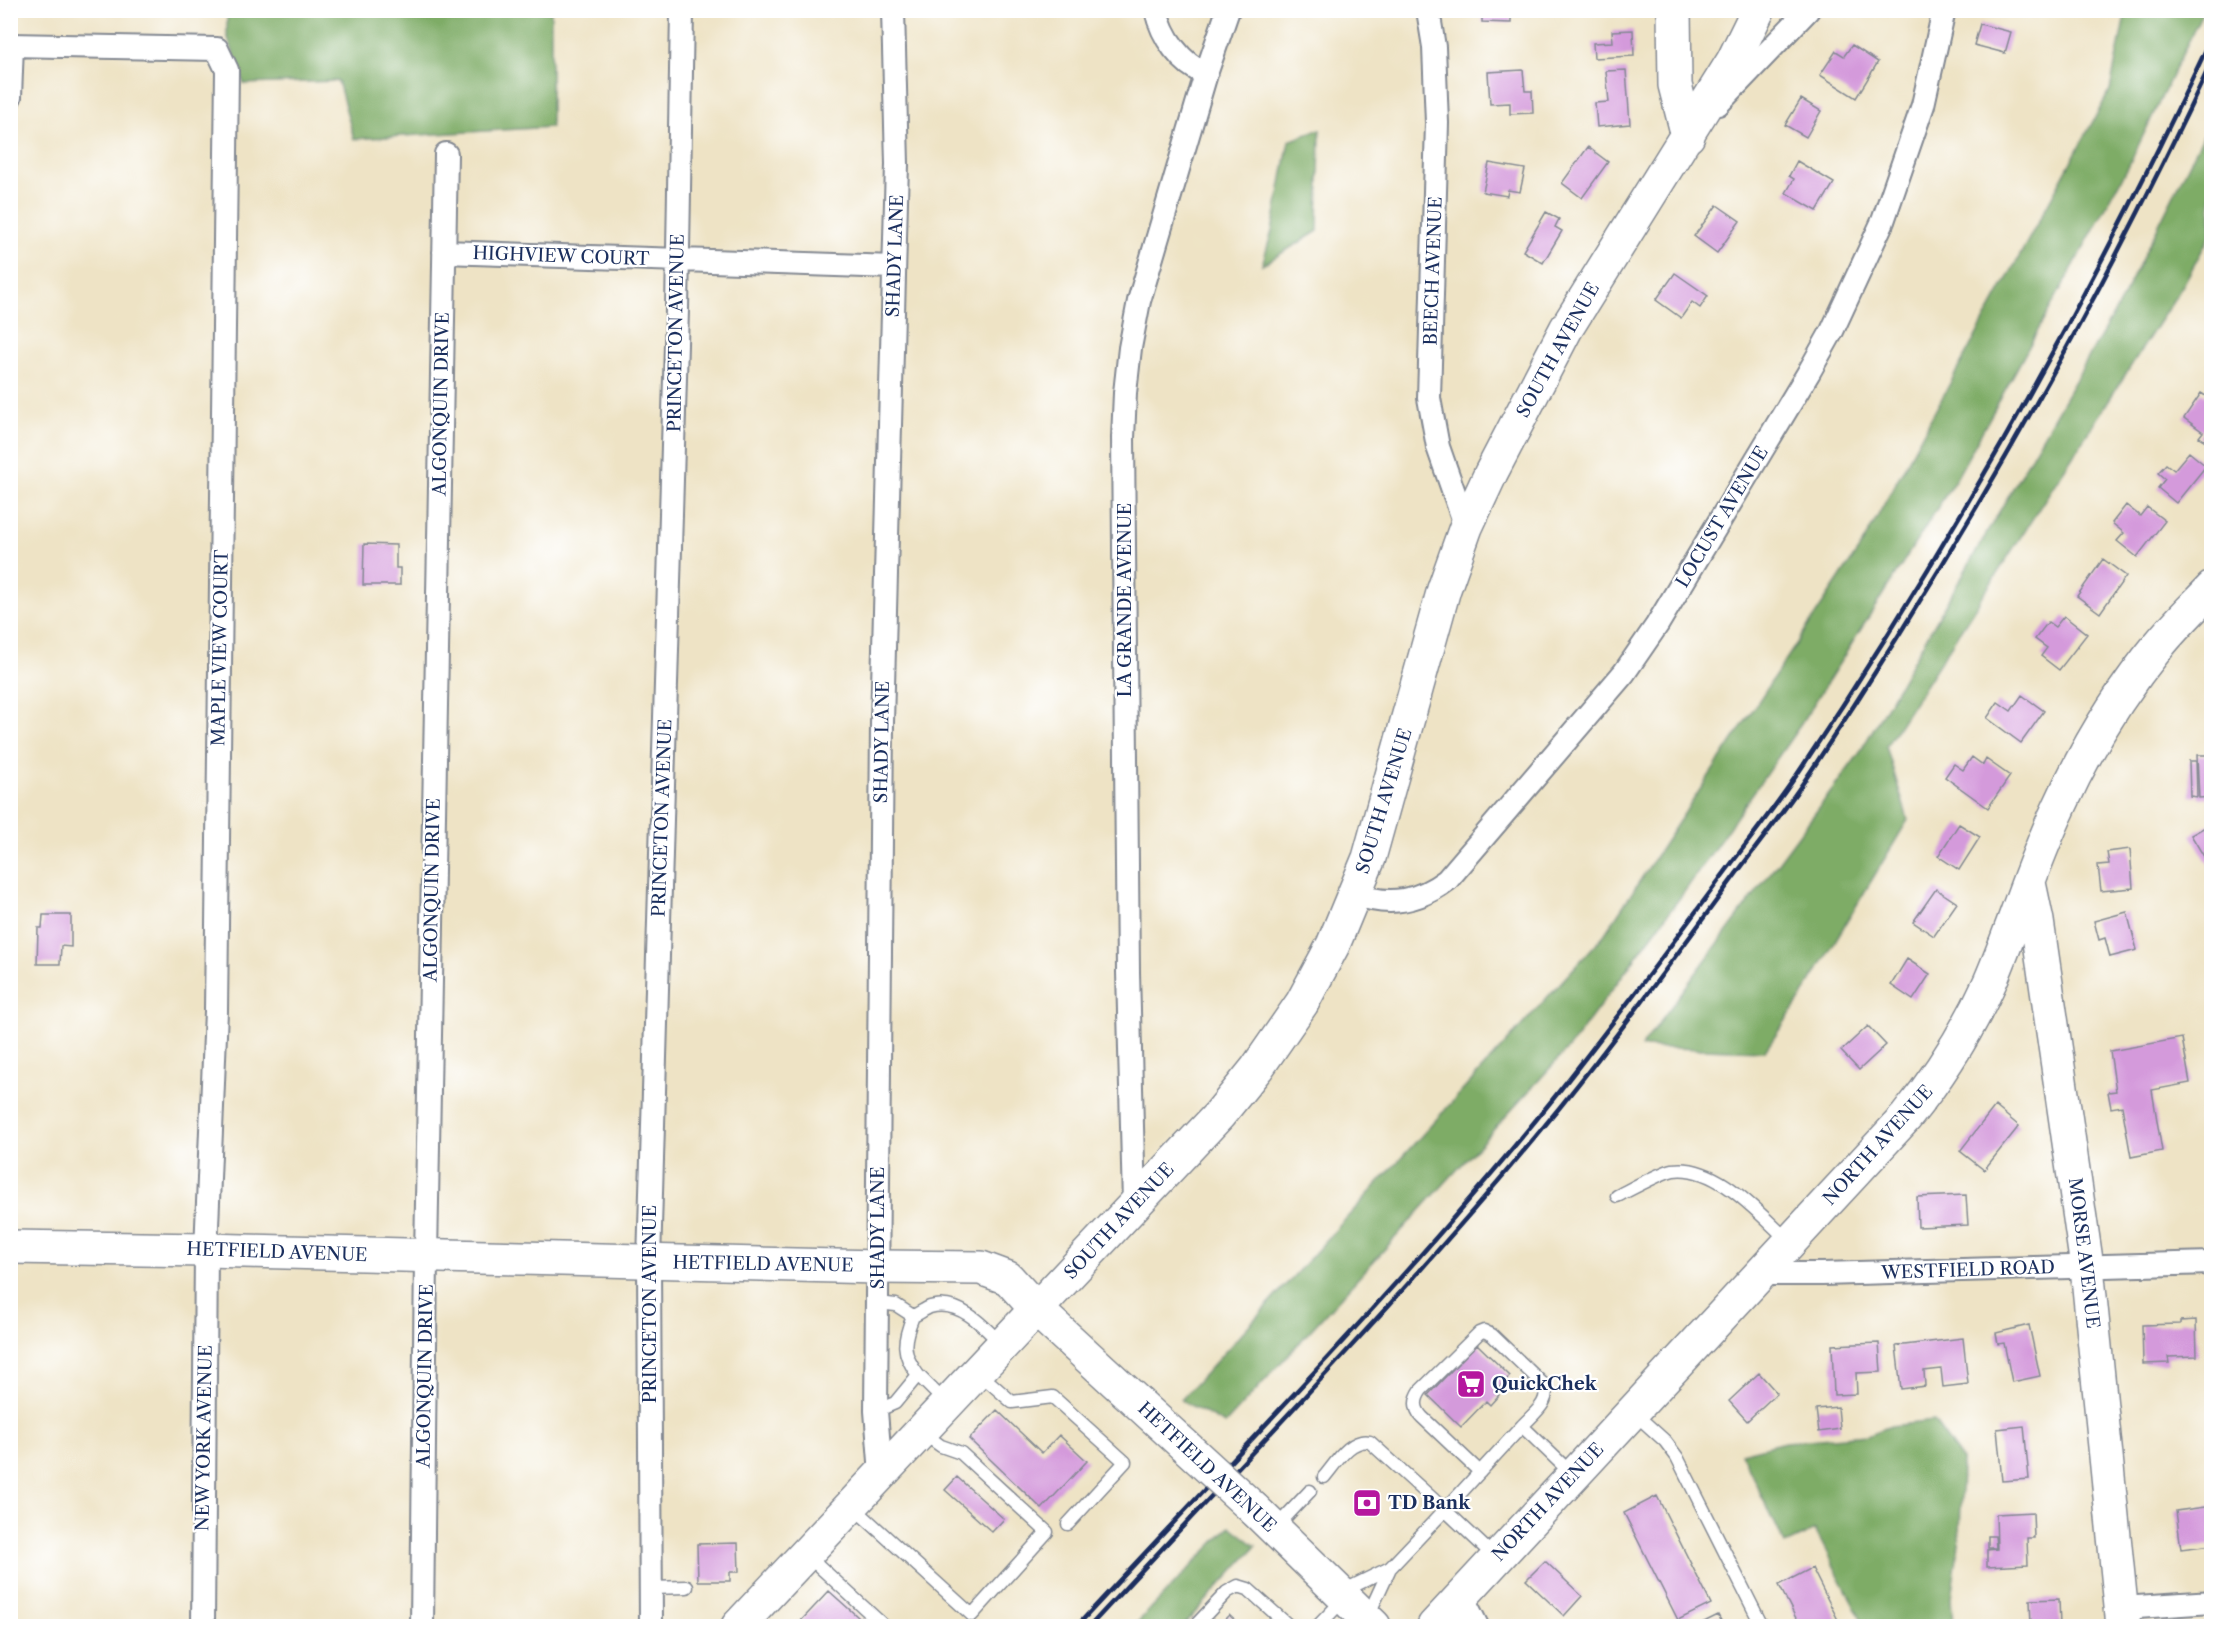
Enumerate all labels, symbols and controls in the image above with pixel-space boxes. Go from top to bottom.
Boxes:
street label: SHADY LANE [882,194,908,318]
street label: BEECH AVENUE [1419,196,1447,346]
street label: PRINCETON AVENUE [663,234,689,432]
street label: HIGHVIEW COURT [472,242,650,270]
street label: SOUTH AVENUE [1512,279,1604,421]
street label: ALGONQUIN DRIVE [428,312,454,497]
street label: LOCUST AVENUE [1671,442,1773,592]
street label: LA GRANDE AVENUE [1114,503,1136,697]
street label: MAPLE VIEW COURT [207,549,233,746]
street label: SHADY LANE [870,681,894,803]
street label: PRINCETON AVENUE [648,719,676,917]
street label: SOUTH AVENUE [1351,726,1417,876]
street label: ALGONQUIN DRIVE [419,798,445,983]
street label: NORTH AVENUE [1818,1081,1938,1209]
street label: SOUTH AVENUE [1059,1158,1179,1284]
street label: SHADY LANE [867,1167,889,1289]
street label: MORSE AVENUE [2064,1176,2104,1330]
street label: PRINCETON AVENUE [639,1205,661,1403]
street label: HETFIELD AVENUE [186,1238,368,1266]
street label: HETFIELD AVENUE [672,1251,854,1277]
street label: WESTFIELD ROAD [1880,1256,2055,1284]
street label: ALGONQUIN DRIVE [412,1284,438,1469]
street label: NEW YORK AVENUE [191,1345,217,1531]
supermarket icon: QuickChek [1455,1368,1487,1400]
place label: QuickChek [1492,1373,1598,1395]
street label: HETFIELD AVENUE [1133,1397,1281,1537]
street label: NORTH AVENUE [1488,1438,1608,1566]
bank icon: TD Bank [1351,1487,1383,1519]
place label: TD Bank [1388,1492,1471,1514]

